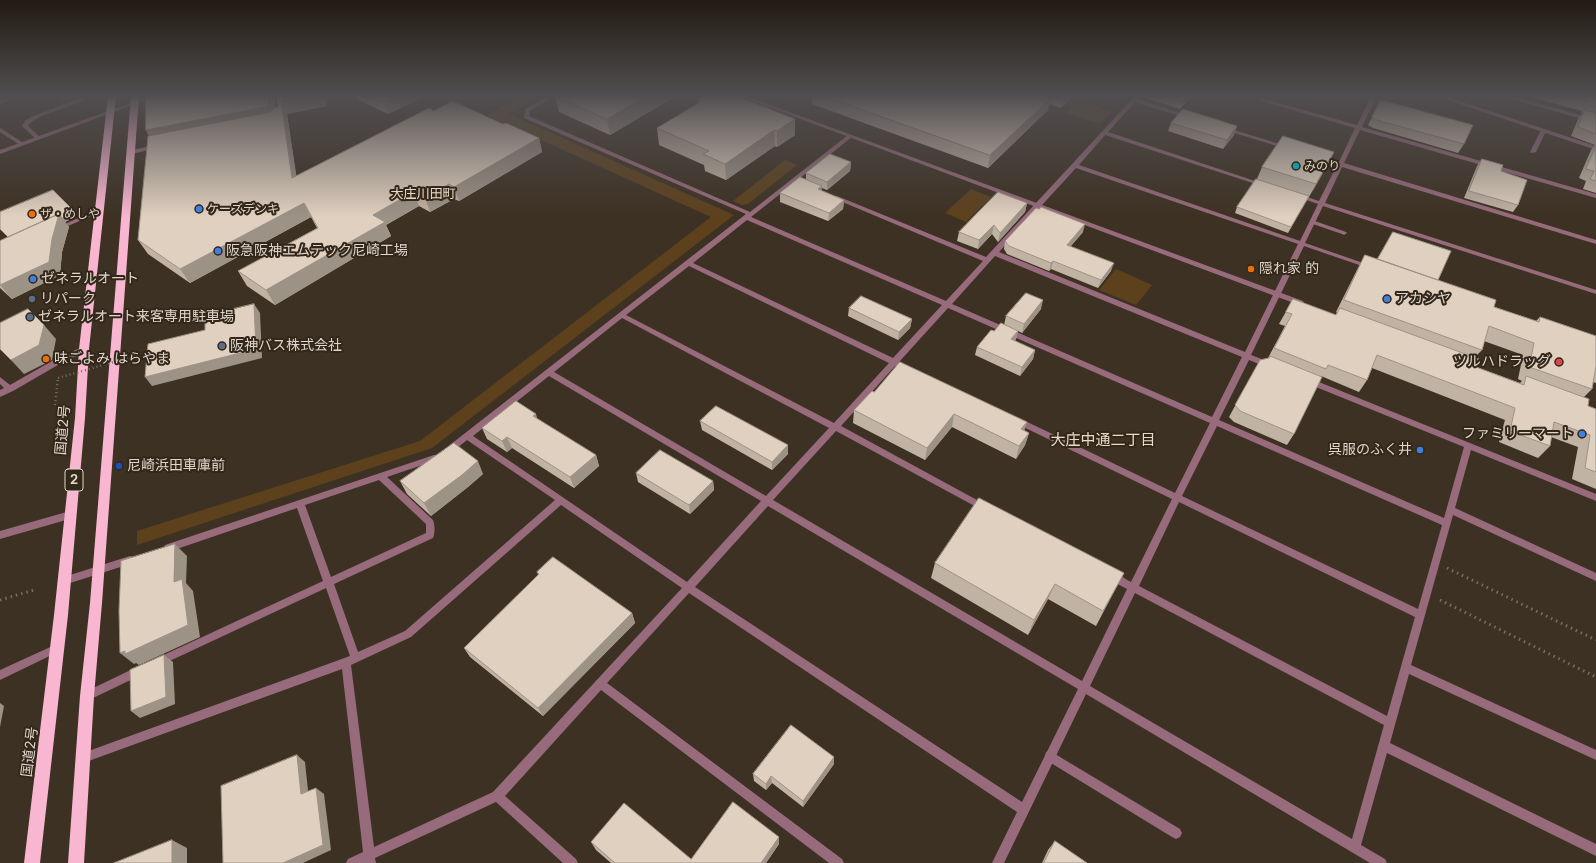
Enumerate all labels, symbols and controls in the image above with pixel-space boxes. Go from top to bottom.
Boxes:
place label: みのり [1304,159,1340,173]
marker: みのり [1291,161,1301,171]
district label: 大庄川田町 [391,186,455,202]
place label: ケーズデンキ [207,202,279,216]
marker: ケーズデンキ [194,204,204,214]
place label: ザ・めしや [40,207,100,221]
marker: ザ・めしや [27,209,37,219]
place label: 阪急阪神エムテック尼崎工場 [226,243,408,259]
marker: 阪急阪神エムテック尼崎工場 [213,246,223,256]
place label: 隠れ家 的 [1259,261,1319,277]
marker: 隠れ家 的 [1246,264,1256,274]
place label: ゼネラルオート [41,271,139,287]
marker: ゼネラルオート [28,274,38,284]
place label: リパーク [40,291,96,307]
place label: アカシヤ [1395,291,1451,307]
marker: リパーク [27,294,37,304]
marker: アカシヤ [1382,294,1392,304]
place label: ゼネラルオート来客専用駐車場 [38,309,234,325]
marker: ゼネラルオート来客専用駐車場 [25,312,35,322]
place label: 阪神バス株式会社 [230,338,342,354]
marker: 阪神バス株式会社 [217,341,227,351]
place label: 味ごよみ はらやま [54,351,170,367]
marker: 味ごよみ はらやま [41,354,51,364]
place label: ツルハドラッグ [1453,354,1551,370]
marker: ツルハドラッグ [1554,357,1564,367]
street label: 国道2号 [52,404,74,456]
place label: ファミリーマート [1462,426,1574,442]
marker: ファミリーマート [1577,429,1587,439]
district label: 大庄中通二丁目 [1051,431,1155,449]
place label: 呉服のふく井 [1328,442,1412,458]
marker: 呉服のふく井 [1415,445,1425,455]
place label: 尼崎浜田車庫前 [127,458,225,474]
marker: 尼崎浜田車庫前 [114,461,124,471]
road number: 2 [65,469,83,491]
street label: 国道2号 [19,726,41,778]

